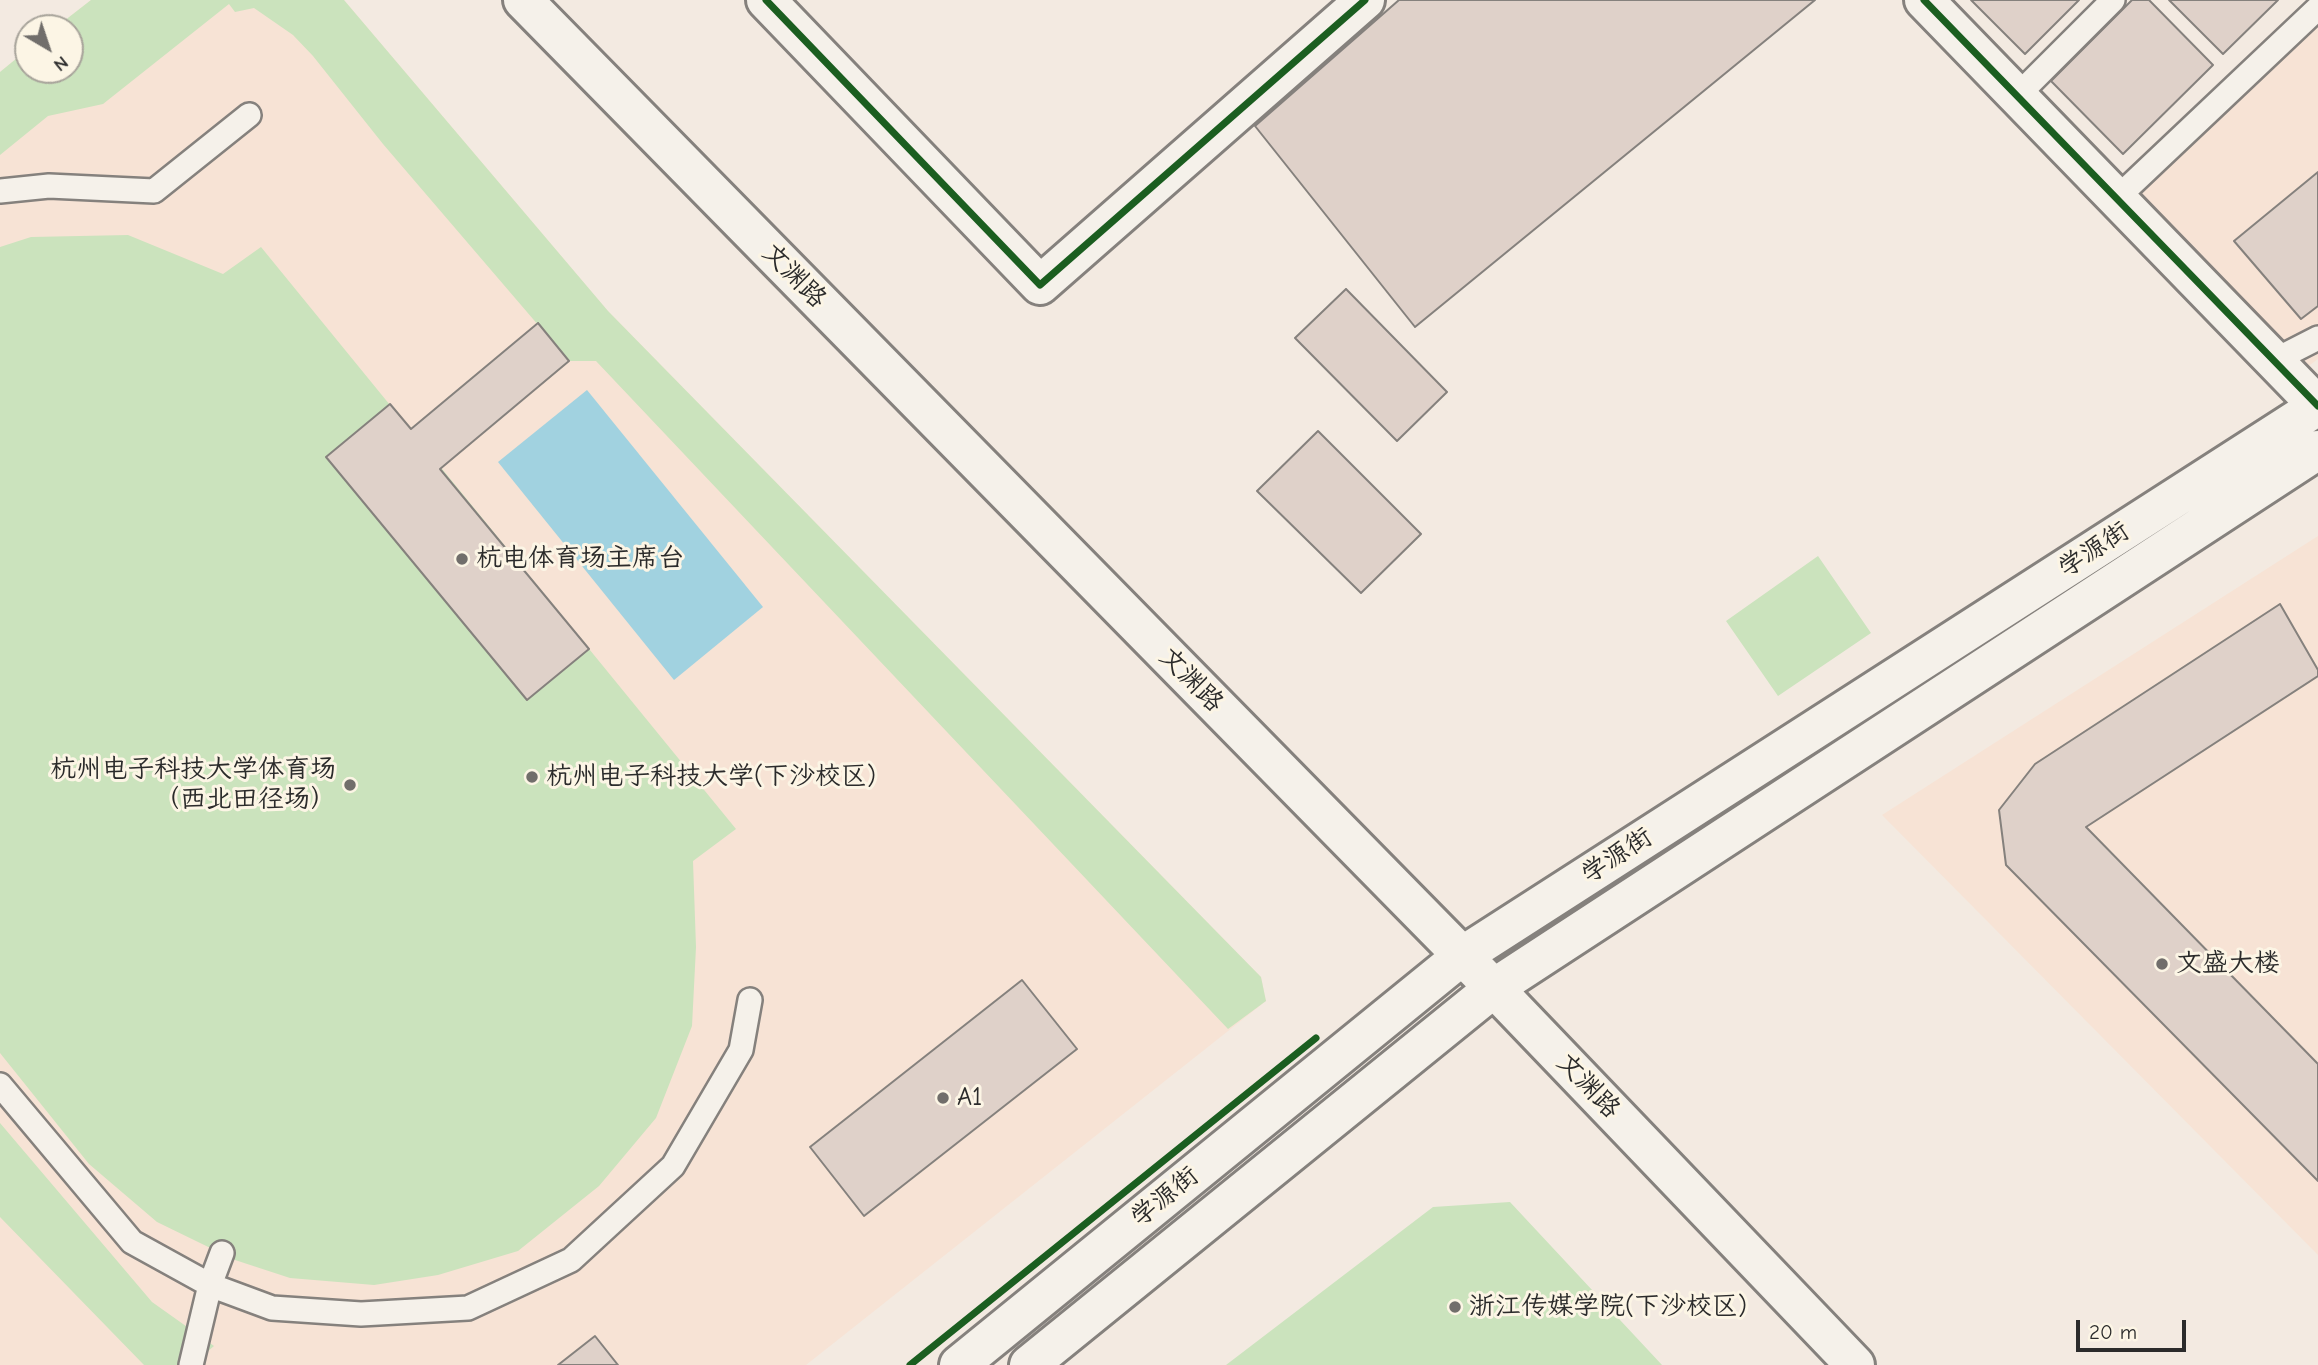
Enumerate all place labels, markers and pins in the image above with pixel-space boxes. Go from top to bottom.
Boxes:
place label: 杭电体育场主席台 [476,543,684,575]
marker: 杭电体育场主席台 [454,551,470,567]
place label: 杭州电子科技大学体育场 （西北田径场） [50,754,336,816]
place label: 杭州电子科技大学(下沙校区) [546,761,876,793]
marker: 杭州电子科技大学(下沙校区) [524,769,540,785]
marker: 杭州电子科技大学体育场 （西北田径场） [342,777,358,793]
place label: 文盛大楼 [2176,948,2280,980]
marker: 文盛大楼 [2154,956,2170,972]
place label: A1 [957,1082,982,1114]
marker: A1 [935,1090,951,1106]
place label: 浙江传媒学院(下沙校区) [1469,1291,1747,1323]
marker: 浙江传媒学院(下沙校区) [1447,1299,1463,1315]

